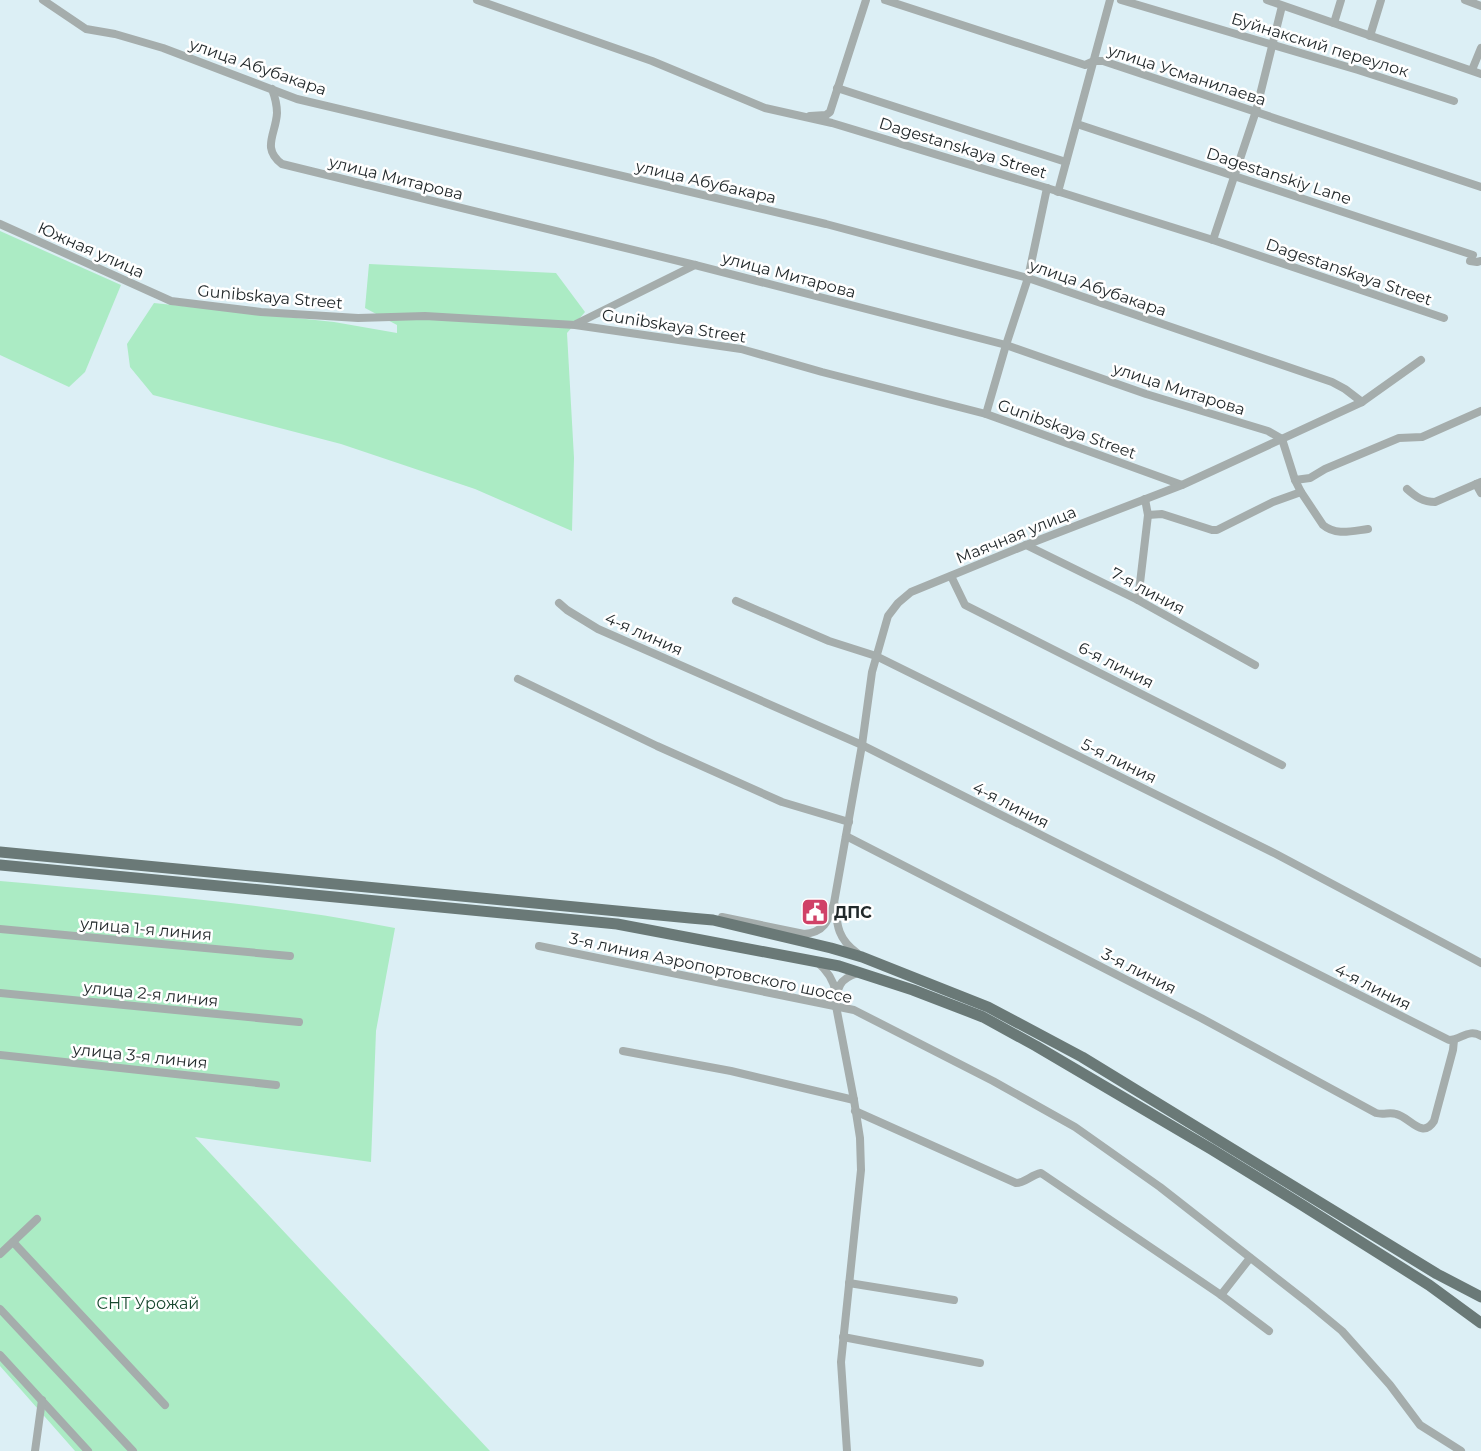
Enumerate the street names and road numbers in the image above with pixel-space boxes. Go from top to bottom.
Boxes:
street label: Буйнакский переулок [1229,9,1412,81]
street label: улица Абубакара [186,34,329,99]
street label: улица Усманилаева [1105,40,1269,110]
street label: Dagestanskaya Street [877,113,1050,183]
street label: Dagestanskiy Lane [1204,144,1354,208]
street label: улица Митарова [326,152,465,204]
street label: улица Абубакара [633,156,778,207]
street label: Южная улица [35,218,147,282]
street label: Dagestanskaya Street [1264,235,1435,310]
street label: улица Митарова [719,248,858,302]
street label: улица Абубакара [1026,255,1169,320]
street label: Gunibskaya Street [197,281,344,313]
street label: Gunibskaya Street [601,305,748,347]
street label: улица Митарова [1110,358,1247,419]
street label: Gunibskaya Street [995,395,1139,463]
street label: Маячная улица [953,502,1079,568]
street label: 7-я линия [1108,564,1188,618]
street label: 4-я линия [602,608,686,660]
street label: 6-я линия [1075,638,1157,692]
street label: 5-я линия [1078,735,1160,787]
street label: 4-я линия [970,778,1052,832]
street label: улица 1-я линия [78,914,213,944]
street label: 3-я линия Аэропортовского шоссе [568,929,854,1007]
street label: 3-я линия [1098,944,1180,998]
street label: 4-я линия [1332,960,1414,1014]
street label: улица 2-я линия [82,977,219,1011]
street label: улица 3-я линия [71,1039,208,1073]

